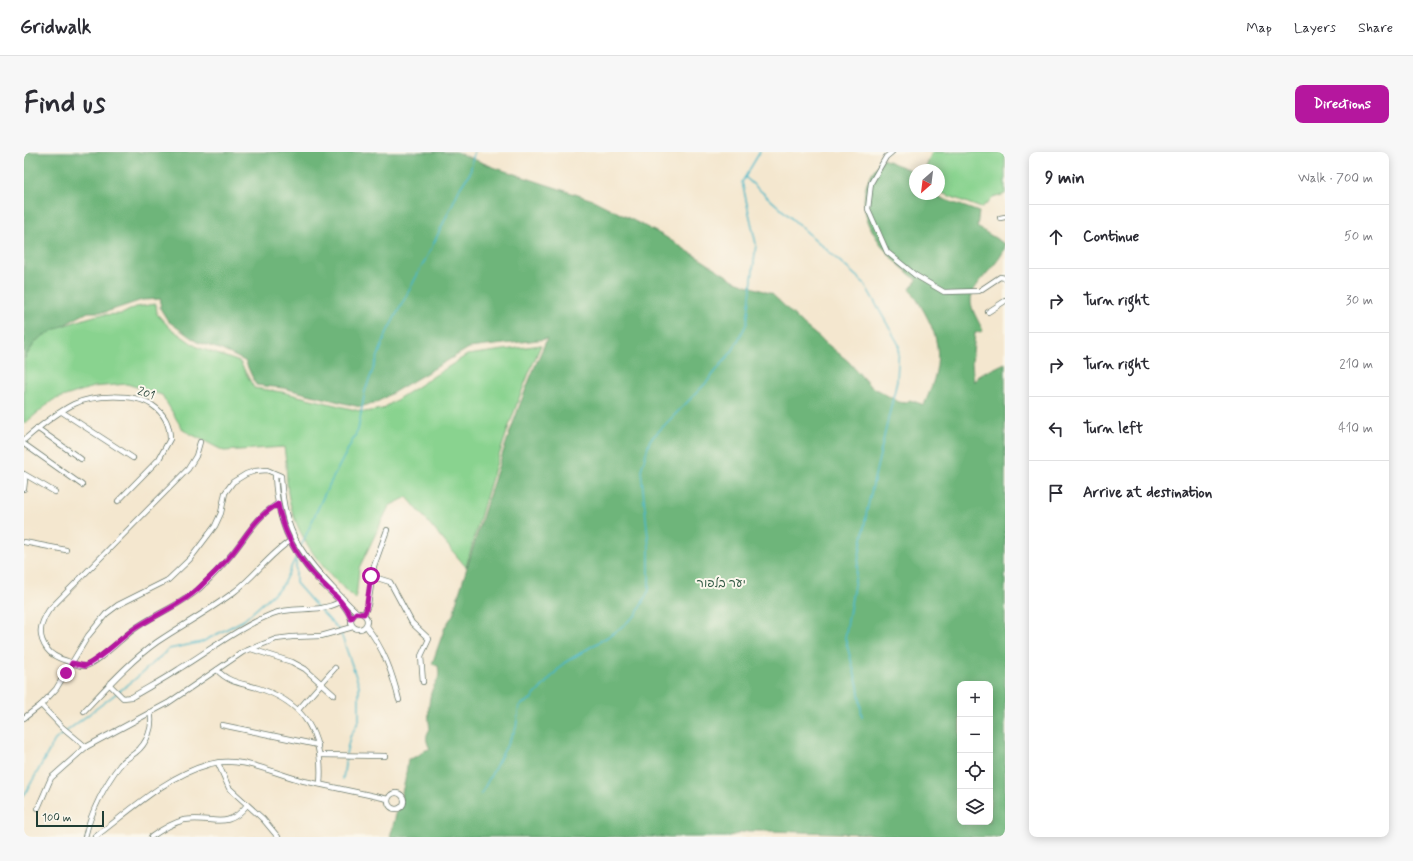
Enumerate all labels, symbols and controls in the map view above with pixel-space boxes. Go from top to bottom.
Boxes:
text: Gridwalk [20,15,91,40]
text: Map [1246,19,1272,37]
text: Layers [1294,19,1336,37]
text: Share [1358,19,1393,37]
button: Directions [1295,85,1389,123]
text: Find us [24,86,105,123]
north arrow [909,164,945,200]
text: 9 min [1045,167,1085,189]
text: Walk · 700 m [1298,170,1373,187]
icon: ahead [1045,226,1067,248]
text: Continue [1083,227,1139,247]
text: 50 m [1344,228,1373,245]
icon: right [1045,290,1067,312]
text: Turn right [1083,291,1150,311]
text: 30 m [1346,292,1373,309]
icon: right [1045,354,1067,376]
text: Turn right [1083,355,1150,375]
text: 210 m [1339,356,1373,373]
street label: 201 [135,384,157,404]
icon: left [1045,418,1067,440]
text: Turn left [1083,419,1143,439]
text: 410 m [1338,420,1373,437]
icon: arrive [1045,482,1067,504]
text: Arrive at destination [1083,483,1212,503]
route start [362,567,380,585]
park label: יער בלפור [696,576,746,592]
route end [57,664,75,682]
map controls [957,681,993,825]
button: + [957,681,993,717]
button: − [957,717,993,753]
button: locate [957,753,993,789]
button: layers [957,789,993,825]
scale bar [36,809,104,828]
text: 100 m [42,811,72,825]

